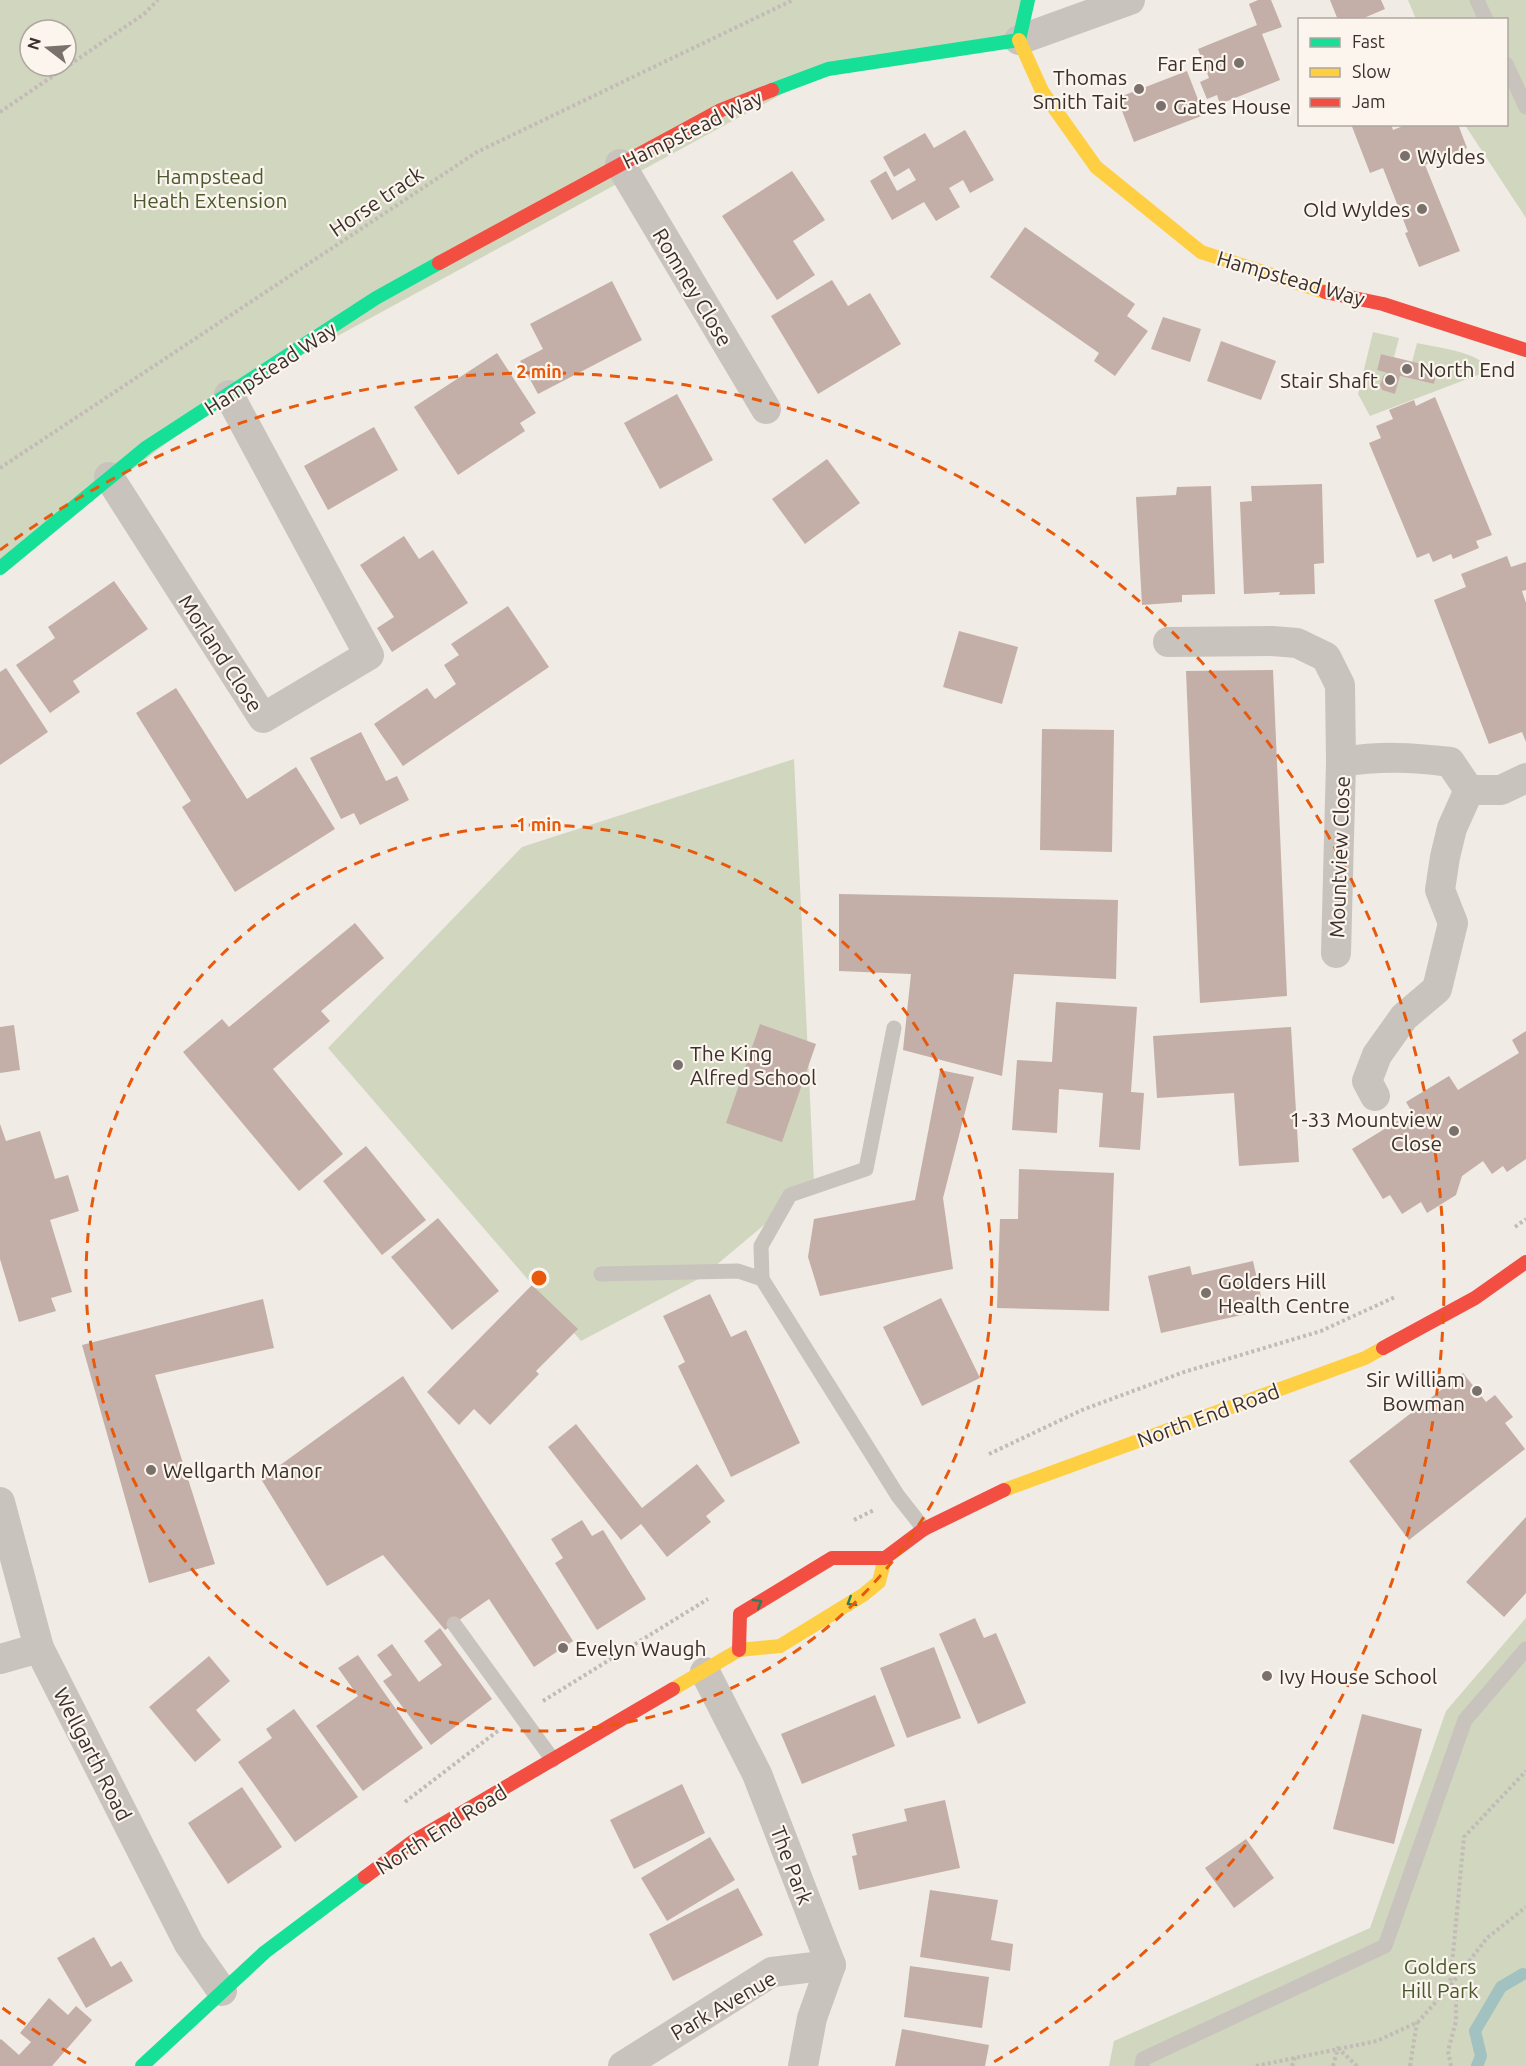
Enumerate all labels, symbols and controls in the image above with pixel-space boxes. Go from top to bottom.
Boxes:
north arrow [18,18,78,78]
legend [1298,18,1508,126]
text: Fast [1352,31,1385,51]
text: N [23,35,44,52]
place label: Far End [1157,51,1227,75]
marker: Far End [1232,56,1246,70]
text: Slow [1352,61,1391,81]
place label: Thomas Smith Tait [1033,65,1127,113]
marker: Thomas Smith Tait [1132,82,1146,96]
street label: Hampstead Way [618,85,766,173]
text: Jam [1352,91,1386,111]
place label: Gates House [1173,94,1291,118]
marker: Gates House [1154,99,1168,113]
place label: Wyldes [1417,144,1485,168]
marker: Wyldes [1398,149,1412,163]
street label: Horse track [325,161,428,241]
park label: Hampstead Heath Extension [133,164,287,212]
place label: Old Wyldes [1303,197,1410,221]
marker: Old Wyldes [1415,202,1429,216]
street label: Romney Close [648,224,738,350]
street label: Hampstead Way [1214,245,1368,311]
street label: Hampstead Way [199,316,341,420]
place label: North End [1419,357,1515,381]
text: 2 min [516,361,562,381]
marker: North End [1400,362,1414,376]
place label: Stair Shaft [1280,368,1378,392]
marker: Stair Shaft [1383,373,1397,387]
street label: Morland Close [174,590,268,716]
street label: Mountview Close [1324,776,1354,938]
text: 1 min [516,814,562,834]
place label: The King Alfred School [690,1041,817,1089]
marker: The King Alfred School [671,1058,685,1072]
place label: 1-33 Mountview Close [1290,1107,1442,1155]
marker: 1-33 Mountview Close [1447,1124,1461,1138]
centre of rings [529,1268,549,1288]
place label: Golders Hill Health Centre [1218,1269,1350,1317]
marker: Golders Hill Health Centre [1199,1286,1213,1300]
place label: Sir William Bowman [1366,1367,1465,1415]
street label: North End Road [1134,1378,1282,1452]
marker: Sir William Bowman [1470,1384,1484,1398]
place label: Wellgarth Manor [163,1458,322,1482]
marker: Wellgarth Manor [144,1463,158,1477]
one-way arrow [847,1594,857,1606]
one-way arrow [752,1598,762,1610]
place label: Evelyn Waugh [575,1636,707,1660]
marker: Evelyn Waugh [556,1641,570,1655]
place label: Ivy House School [1279,1664,1437,1688]
marker: Ivy House School [1260,1669,1274,1683]
street label: Wellgarth Road [49,1684,137,1824]
street label: North End Road [371,1779,511,1879]
street label: The Park [766,1823,818,1908]
park label: Golders Hill Park [1401,1954,1479,2002]
street label: Park Avenue [666,1965,780,2045]

